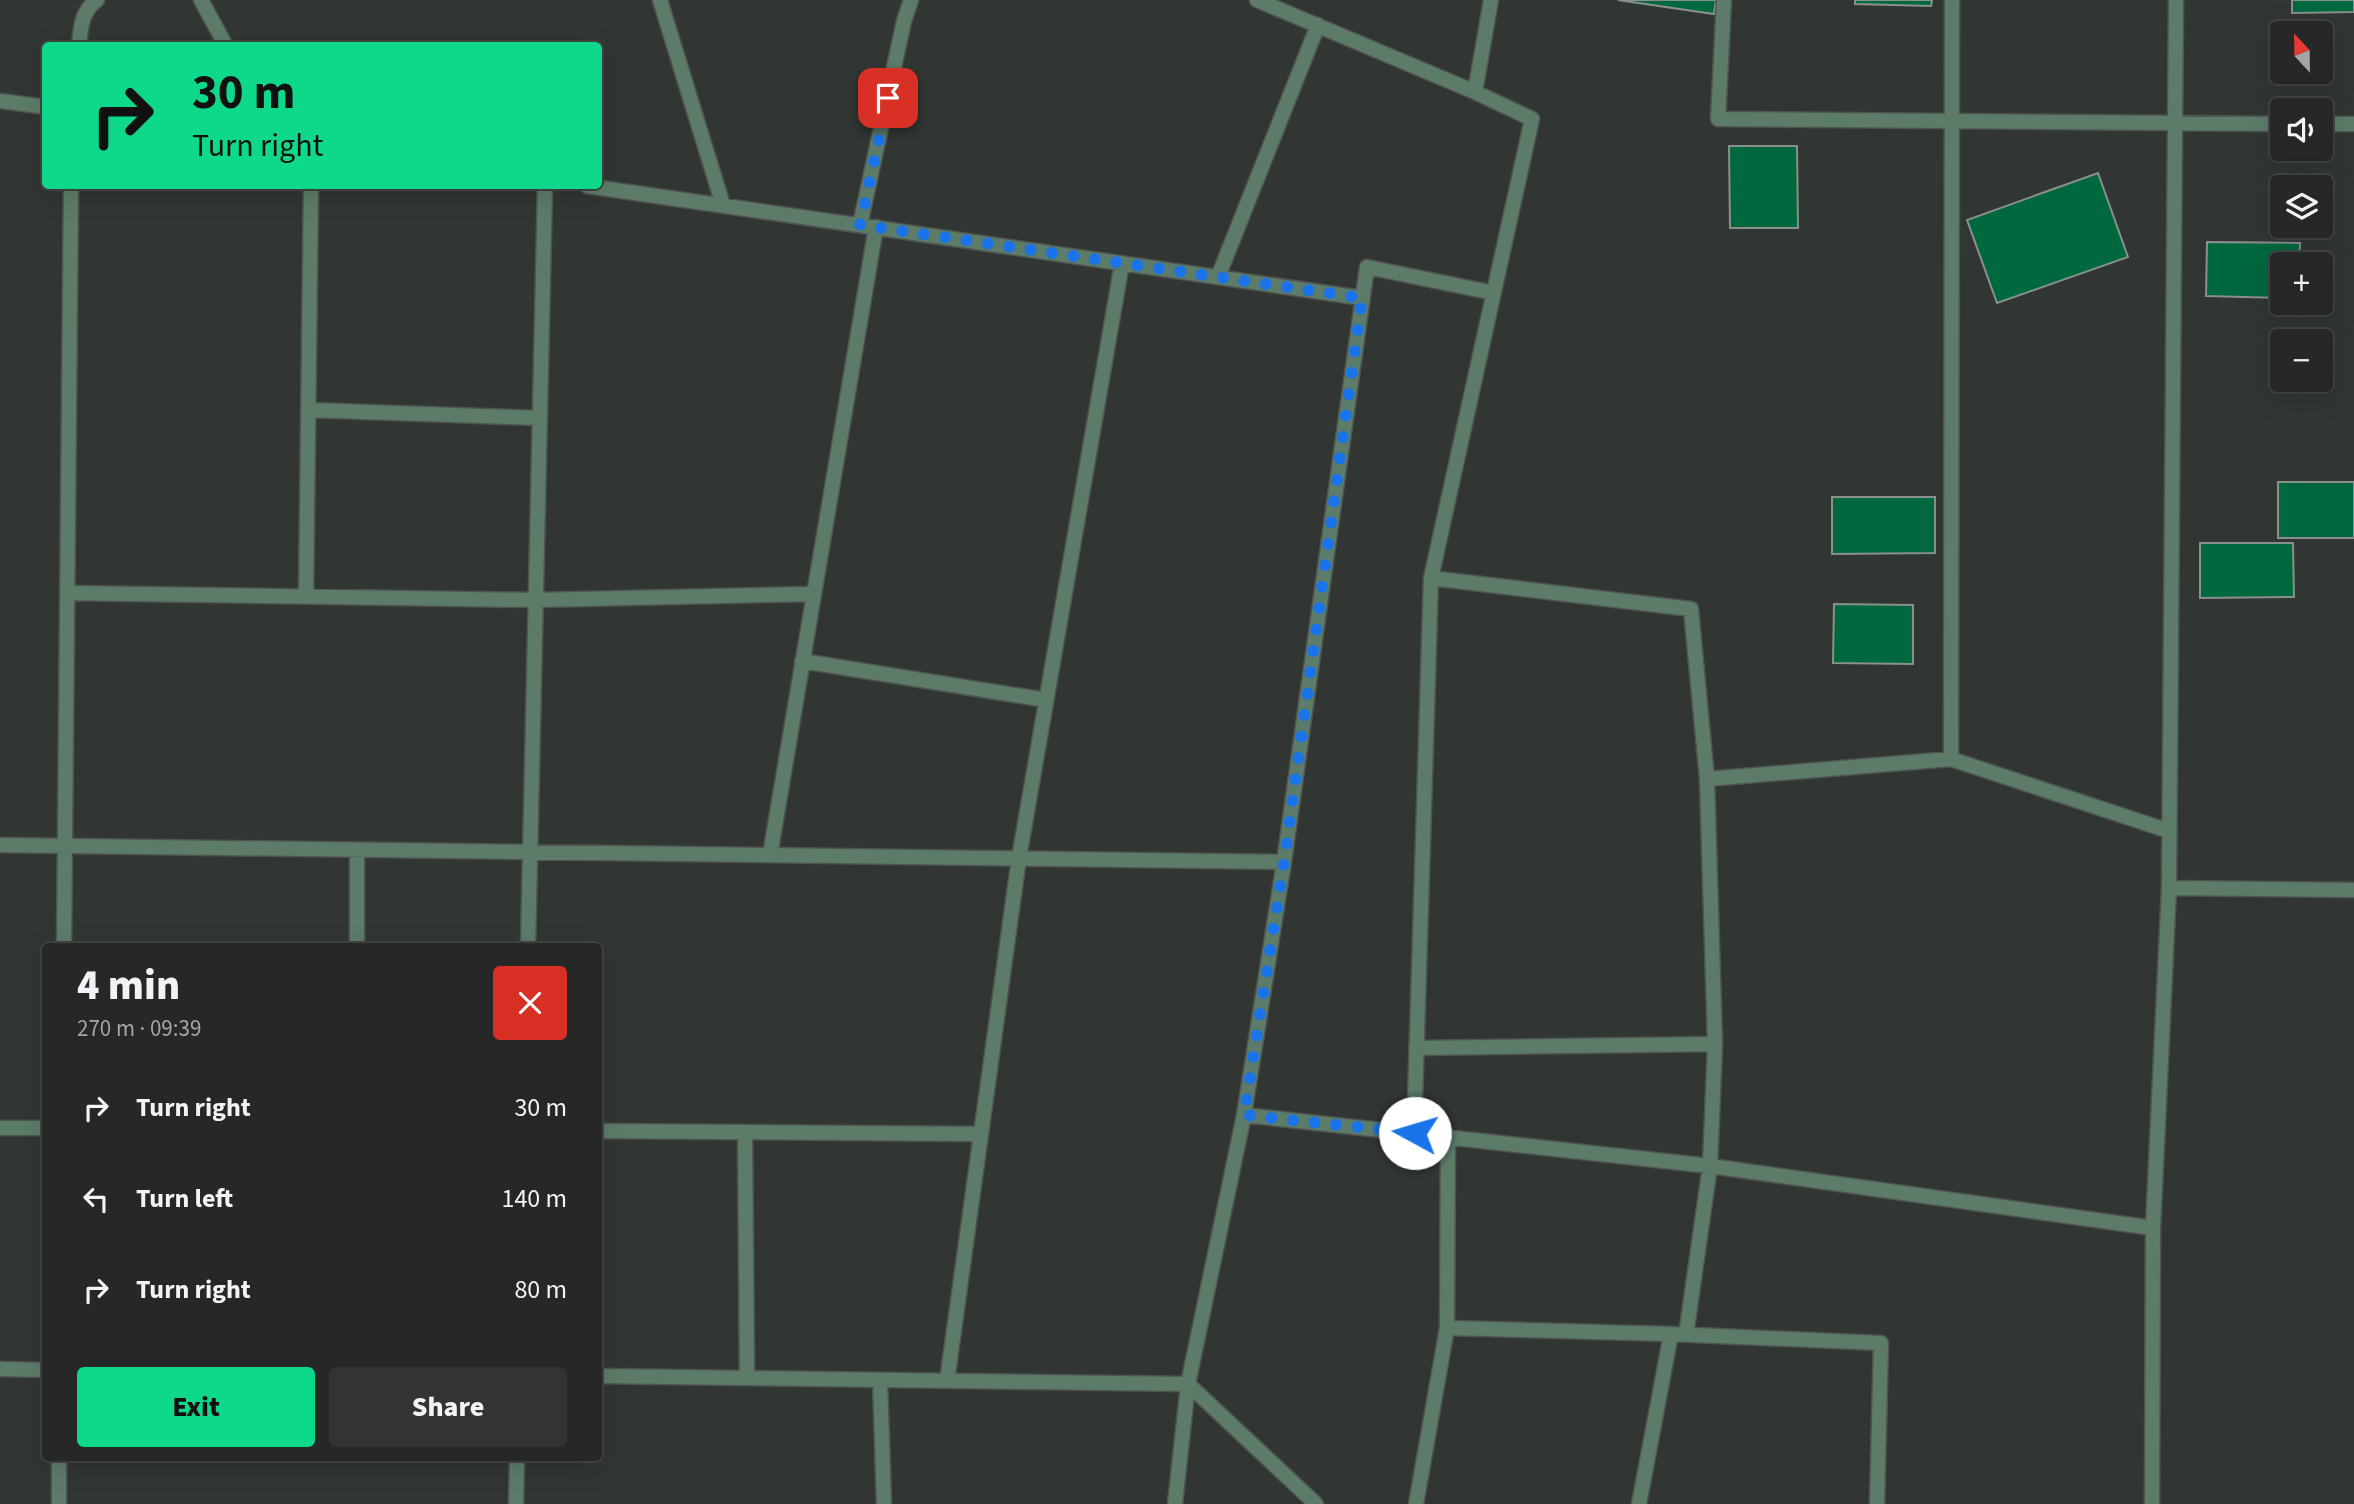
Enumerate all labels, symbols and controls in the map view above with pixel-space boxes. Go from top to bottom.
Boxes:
north arrow [2270,21,2333,84]
map controls [2270,21,2333,392]
text: 30 m [192,58,296,128]
pin [858,68,918,128]
icon: right [77,70,168,161]
icon: arrive [869,79,907,117]
button: sound [2270,98,2333,161]
text: Turn right [192,123,323,169]
button: layers [2270,175,2333,238]
button: + [2270,252,2333,315]
button: − [2270,329,2333,392]
text: 4 min [77,956,180,1016]
button: close [493,966,567,1040]
text: 270 m · 09:39 [77,1012,201,1045]
icon: right [77,1089,115,1127]
text: Turn right [136,1089,251,1126]
text: 30 m [514,1089,567,1126]
position arrow [1378,1096,1452,1170]
icon: left [77,1180,115,1218]
text: Turn left [136,1180,233,1217]
text: 140 m [501,1180,567,1217]
icon: right [77,1271,115,1309]
text: Turn right [136,1271,251,1308]
text: 80 m [514,1271,567,1308]
button: Exit [77,1367,315,1447]
button: Share [329,1367,567,1447]

